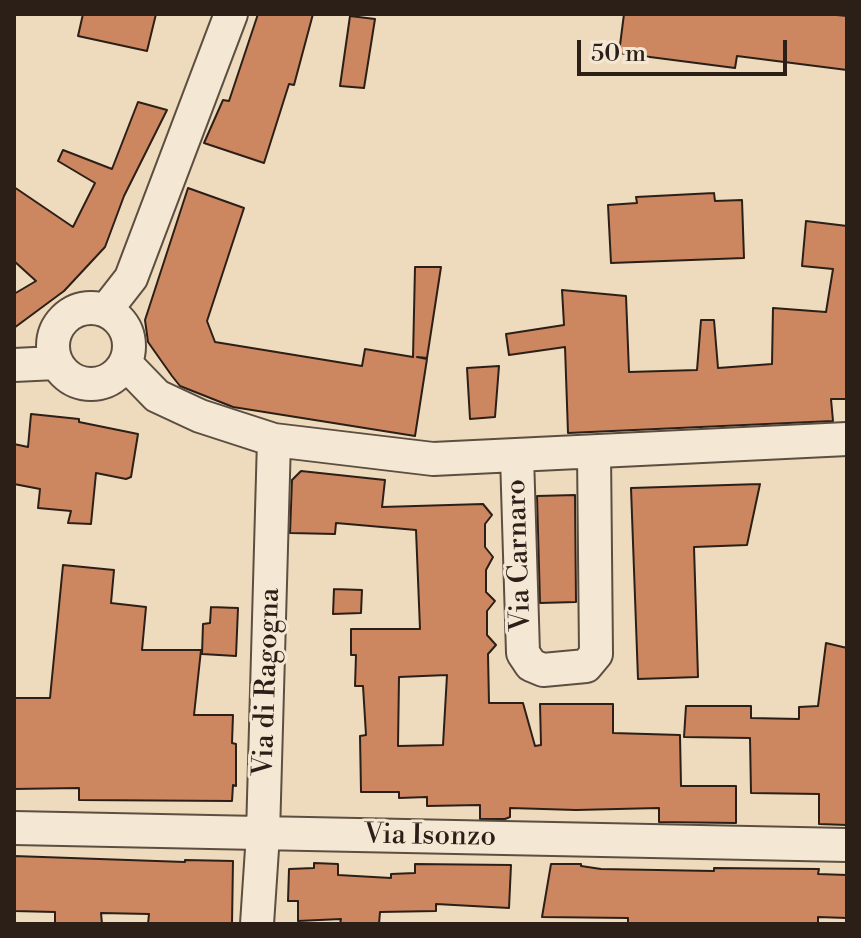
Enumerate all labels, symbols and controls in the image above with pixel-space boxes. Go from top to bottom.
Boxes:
scale bar [581,24,791,74]
text: 50 m [591,39,646,69]
street label: Via Carnaro [501,479,539,631]
street label: Via di Ragogna [248,587,288,777]
street label: Via Isonzo [364,819,496,855]

